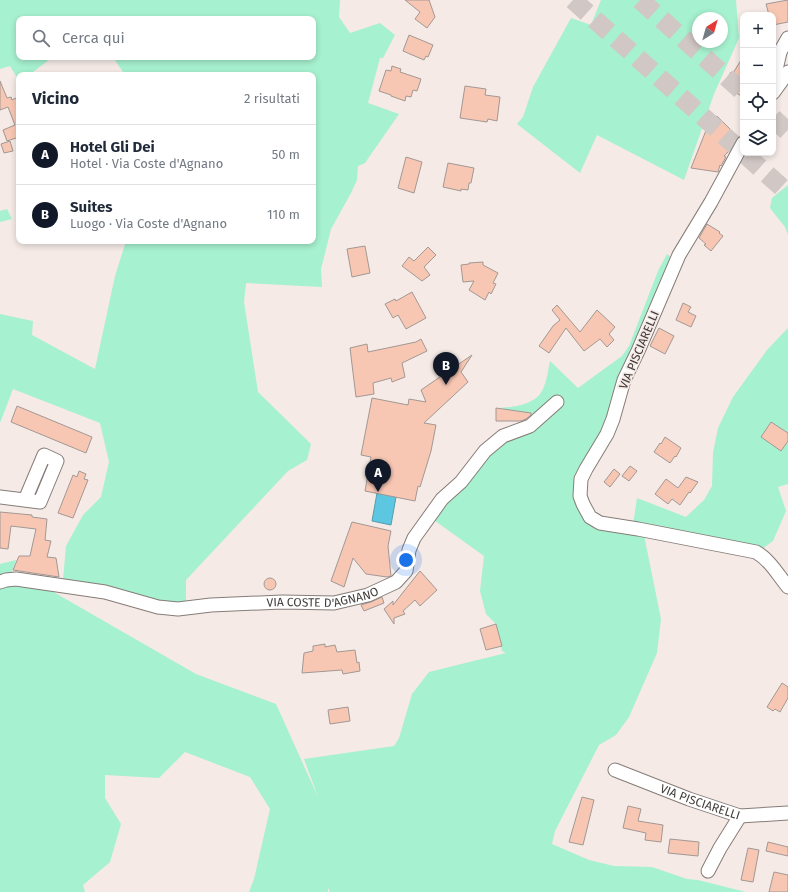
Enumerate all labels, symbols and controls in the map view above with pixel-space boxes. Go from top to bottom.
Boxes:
north arrow [692,12,728,48]
map controls [740,12,776,156]
button: + [740,12,776,48]
search box [16,16,316,60]
icon: search [30,27,52,49]
text: Cerca qui [62,29,125,47]
button: − [740,48,776,84]
button: locate [740,84,776,120]
text: Vicino [32,88,79,109]
text: 2 risultati [244,91,300,106]
button: layers [740,120,776,156]
text: Hotel Gli Dei [70,138,155,156]
text: A [41,147,49,162]
text: 50 m [272,147,300,162]
text: Hotel · Via Coste d'Agnano [70,156,223,171]
text: Suites [70,198,112,216]
text: B [41,207,49,222]
text: 110 m [267,207,300,222]
text: Luogo · Via Coste d'Agnano [70,216,227,231]
street label: VIA PISCIARELLI [616,309,662,391]
pin: B [433,352,459,385]
pin: A [365,459,391,492]
your location [396,550,416,570]
street label: VIA COSTE D'AGNANO [266,584,381,610]
street label: VIA PISCIARELLI [658,781,742,823]

